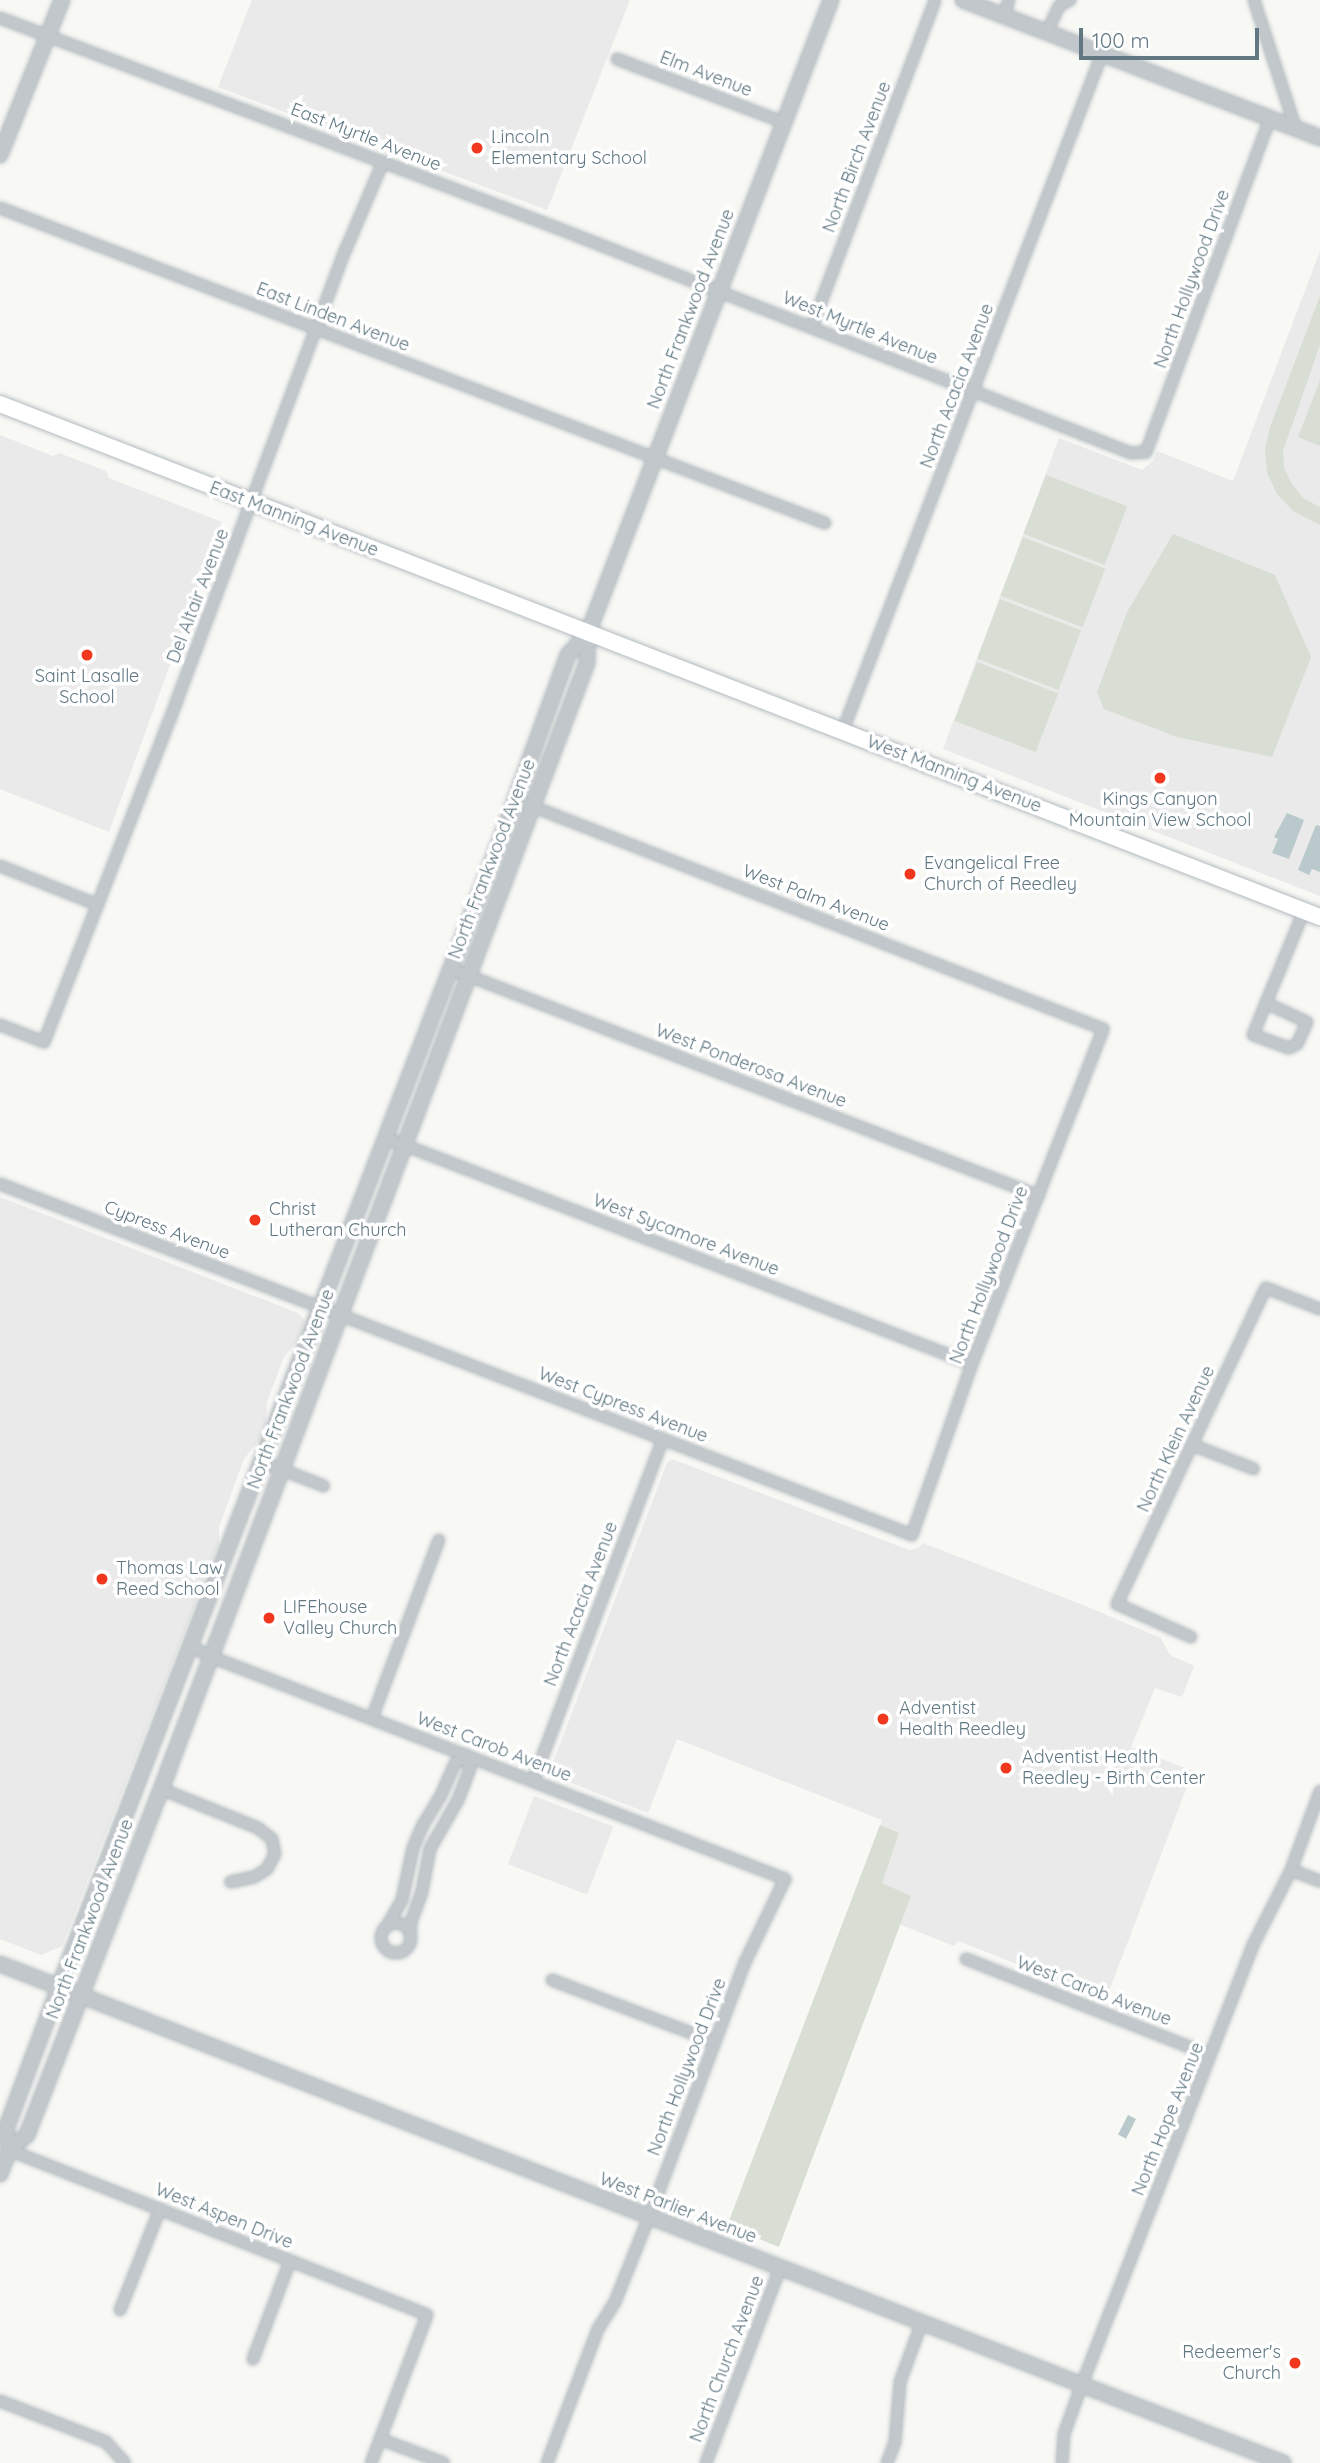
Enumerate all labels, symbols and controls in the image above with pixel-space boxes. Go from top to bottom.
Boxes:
scale bar [1082,14,1262,58]
text: 100 m [1092,27,1150,53]
street label: Elm Avenue [657,46,755,102]
street label: North Birch Avenue [818,78,896,236]
street label: East Myrtle Avenue [288,98,444,176]
place label: Lincoln Elementary School [491,127,647,170]
marker: Lincoln Elementary School [469,140,485,156]
street label: North Hollywood Drive [1150,187,1234,371]
street label: North Frankwood Avenue [643,206,739,412]
street label: East Linden Avenue [253,278,413,356]
street label: West Myrtle Avenue [779,287,941,369]
street label: North Acacia Avenue [916,301,998,471]
street label: East Manning Avenue [207,477,381,561]
street label: Del Altair Avenue [162,526,234,666]
marker: Saint Lasalle School [79,647,95,663]
place label: Saint Lasalle School [35,666,139,708]
street label: West Manning Avenue [864,731,1044,817]
street label: North Frankwood Avenue [444,756,540,962]
marker: Kings Canyon Mountain View School [1152,770,1168,786]
place label: Kings Canyon Mountain View School [1069,789,1251,832]
place label: Evangelical Free Church of Reedley [924,853,1077,896]
street label: West Palm Avenue [740,860,892,936]
marker: Evangelical Free Church of Reedley [902,866,918,882]
street label: West Ponderosa Avenue [652,1020,850,1112]
street label: North Hollywood Drive [945,1183,1033,1367]
street label: West Sycamore Avenue [590,1189,782,1281]
street label: Cypress Avenue [101,1196,233,1264]
place label: Christ Lutheran Church [269,1199,407,1242]
marker: Christ Lutheran Church [247,1212,263,1228]
street label: North Frankwood Avenue [243,1286,339,1492]
street label: North Klein Avenue [1133,1362,1219,1516]
street label: West Cypress Avenue [535,1363,711,1447]
street label: North Acacia Avenue [540,1519,622,1689]
place label: Thomas Law Reed School [116,1558,223,1600]
marker: Thomas Law Reed School [94,1571,110,1587]
place label: LIFEhouse Valley Church [283,1597,397,1640]
marker: LIFEhouse Valley Church [261,1610,277,1626]
place label: Adventist Health Reedley [899,1698,1026,1740]
street label: West Carob Avenue [413,1707,575,1787]
marker: Adventist Health Reedley [873,1709,893,1729]
place label: Adventist Health Reedley - Birth Center [1022,1747,1206,1790]
marker: Adventist Health Reedley - Birth Center [996,1758,1016,1778]
street label: North Frankwood Avenue [42,1816,138,2022]
street label: West Carob Avenue [1013,1951,1175,2031]
street label: North Hollywood Drive [643,1975,731,2159]
street label: North Hope Avenue [1127,2039,1209,2199]
street label: West Parlier Avenue [596,2168,760,2248]
street label: West Aspen Drive [152,2179,296,2253]
street label: North Church Avenue [685,2273,769,2445]
place label: Redeemer's Church [1182,2342,1281,2384]
marker: Redeemer's Church [1287,2355,1303,2371]

